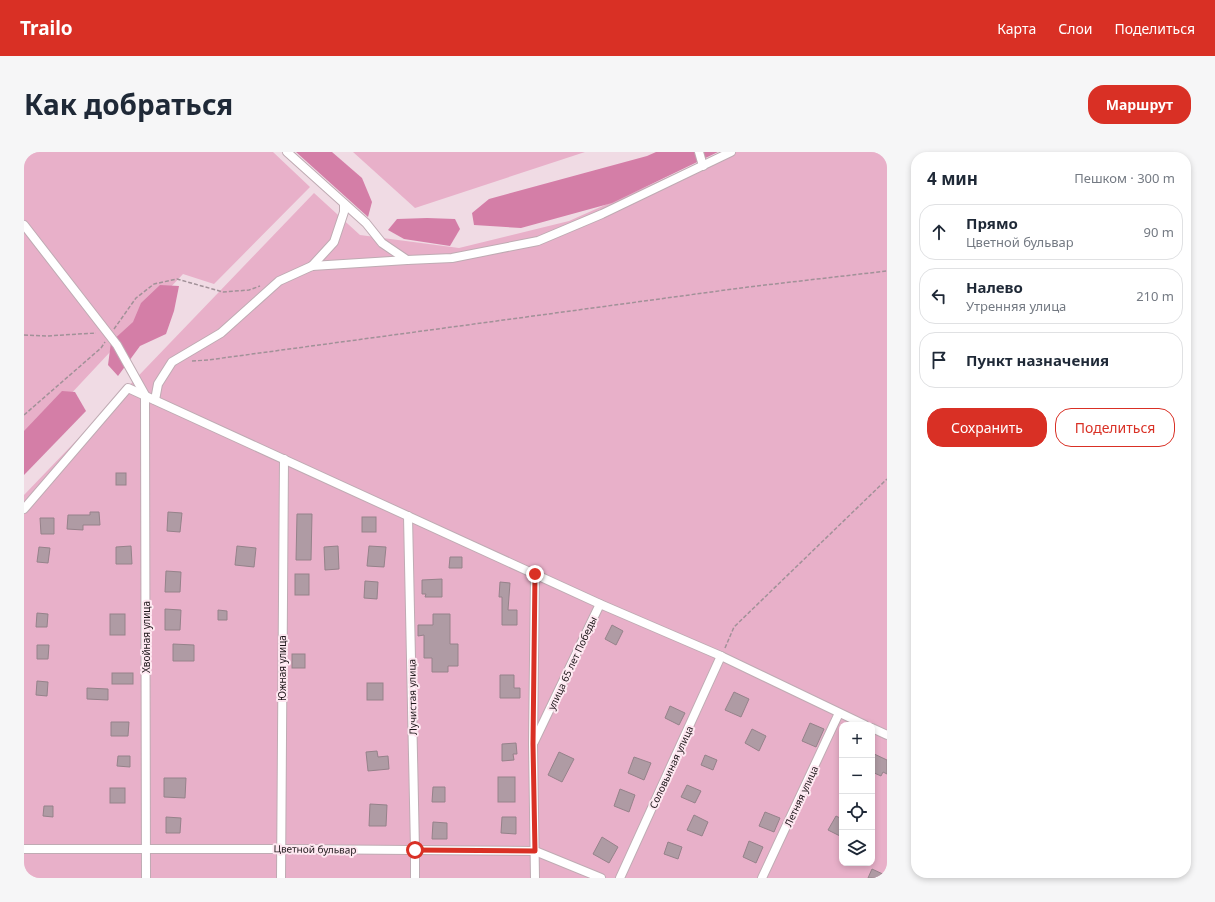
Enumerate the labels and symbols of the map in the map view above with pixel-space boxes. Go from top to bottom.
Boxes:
route end [526,565,544,583]
street label: Хвойная улица [139,601,153,673]
street label: улица 65 лет Победы [544,614,600,712]
street label: Южная улица [275,635,289,701]
street label: Лучистая улица [404,659,420,735]
street label: Соловьиная улица [646,723,696,811]
street label: Летняя улица [781,763,821,829]
street label: Цветной бульвар [273,841,357,857]
route start [406,841,424,859]

